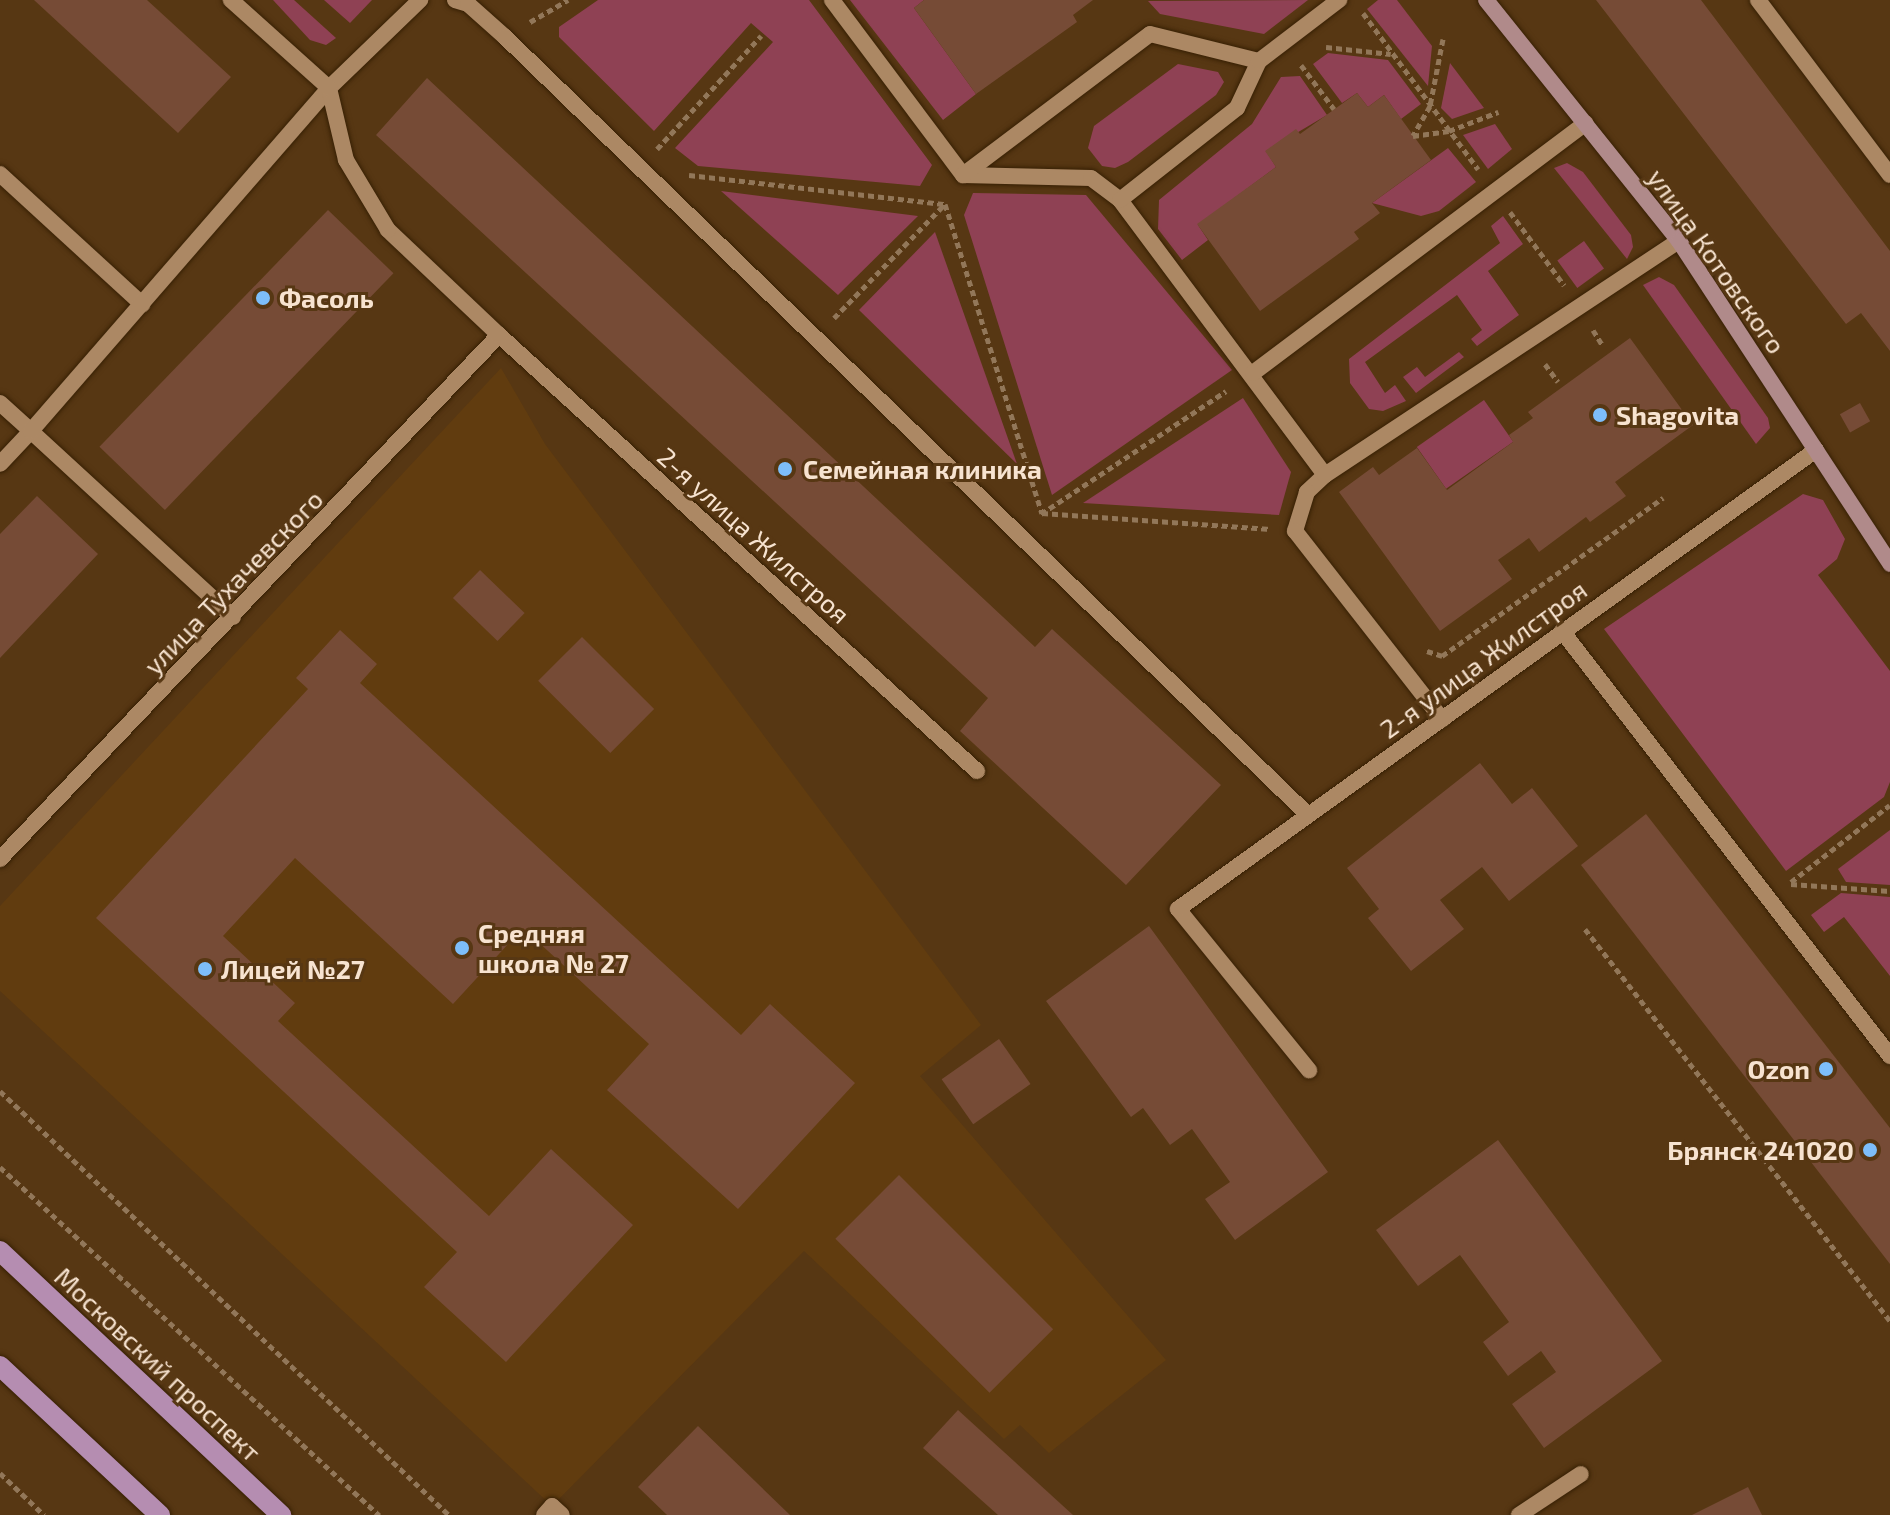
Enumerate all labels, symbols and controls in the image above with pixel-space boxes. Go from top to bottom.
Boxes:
street label: улица Котовского [1642,163,1792,359]
place label: Фасоль [279,282,374,314]
marker: Фасоль [254,289,272,307]
place label: Shagovita [1616,399,1739,431]
marker: Shagovita [1591,406,1609,424]
street label: 2-я улица Жилстроя [652,441,856,629]
place label: Семейная клиника [803,453,1042,485]
marker: Семейная клиника [774,458,796,480]
street label: улица Тухачевского [137,483,329,681]
street label: 2-я улица Жилстроя [1374,574,1592,744]
place label: Средняя школа № 27 [478,917,629,978]
marker: Средняя школа № 27 [453,939,471,957]
place label: Лицей №27 [221,953,365,985]
marker: Лицей №27 [196,960,214,978]
place label: Ozon [1748,1053,1810,1085]
marker: Ozon [1817,1060,1835,1078]
place label: Брянск 241020 [1667,1134,1854,1166]
marker: Брянск 241020 [1861,1141,1879,1159]
street label: Московский проспект [49,1261,267,1467]

